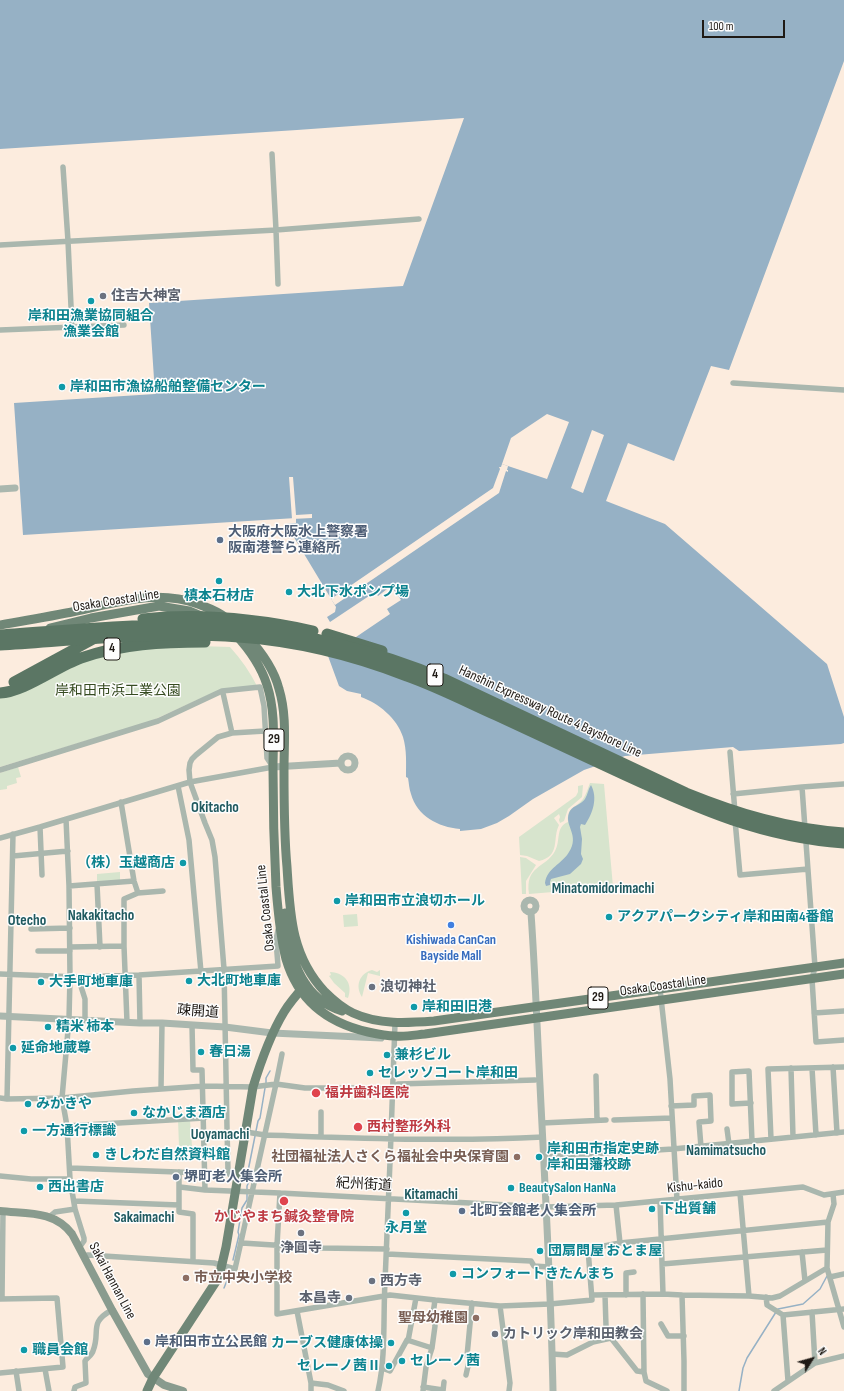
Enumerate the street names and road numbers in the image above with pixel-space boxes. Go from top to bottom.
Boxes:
street label: Osaka Coastal Line [72,586,160,616]
road number: 4 [104,638,120,660]
street label: Hanshin Expressway Route 4 Bayshore Line [456,662,644,762]
road number: 4 [427,664,443,686]
road number: 29 [264,729,284,751]
street label: Osaka Coastal Line [253,864,279,952]
street label: Osaka Coastal Line [619,972,707,1000]
road number: 29 [588,987,608,1009]
street label: 疎開道 [176,1002,220,1022]
street label: 紀州街道 [336,1175,392,1195]
street label: Kishu-kaido [666,1175,724,1197]
street label: Sakai Hannan Line [85,1240,139,1322]

